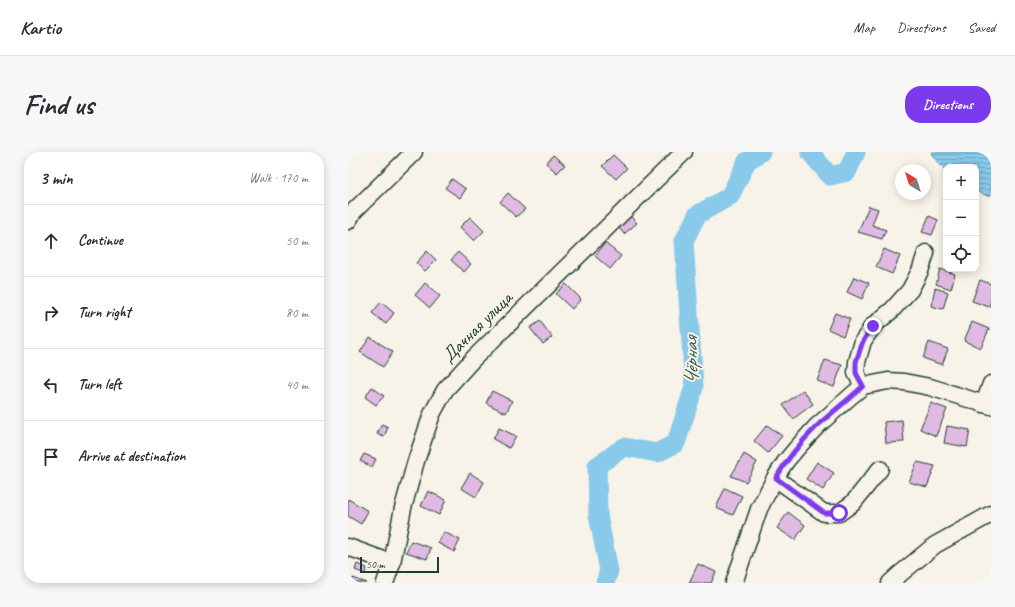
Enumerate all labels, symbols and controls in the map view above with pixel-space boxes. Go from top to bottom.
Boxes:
text: Kartio [20,16,61,40]
text: Map [854,19,875,36]
text: Directions [897,19,946,36]
text: Saved [968,19,995,36]
button: Directions [905,86,991,123]
text: Find us [24,87,94,122]
north arrow [895,164,931,200]
map controls [943,164,979,272]
button: + [943,164,979,200]
text: 3 min [40,168,73,189]
text: Walk · 170 m [249,170,308,186]
button: − [943,200,979,236]
icon: ahead [40,230,62,252]
text: Continue [78,231,123,250]
text: 50 m [286,233,308,249]
button: locate [943,236,979,272]
street label: Дачная улица [436,285,519,368]
icon: right [40,302,62,324]
text: Turn right [78,303,131,322]
text: 80 m [286,305,308,321]
route end [864,317,882,335]
water label: Чёрная [678,333,704,385]
icon: left [40,374,62,396]
text: Turn left [78,375,121,394]
text: 40 m [286,377,308,393]
icon: arrive [40,446,62,468]
text: Arrive at destination [78,447,185,466]
route start [830,504,848,522]
scale bar [360,555,439,574]
text: 50 m [366,557,385,571]

